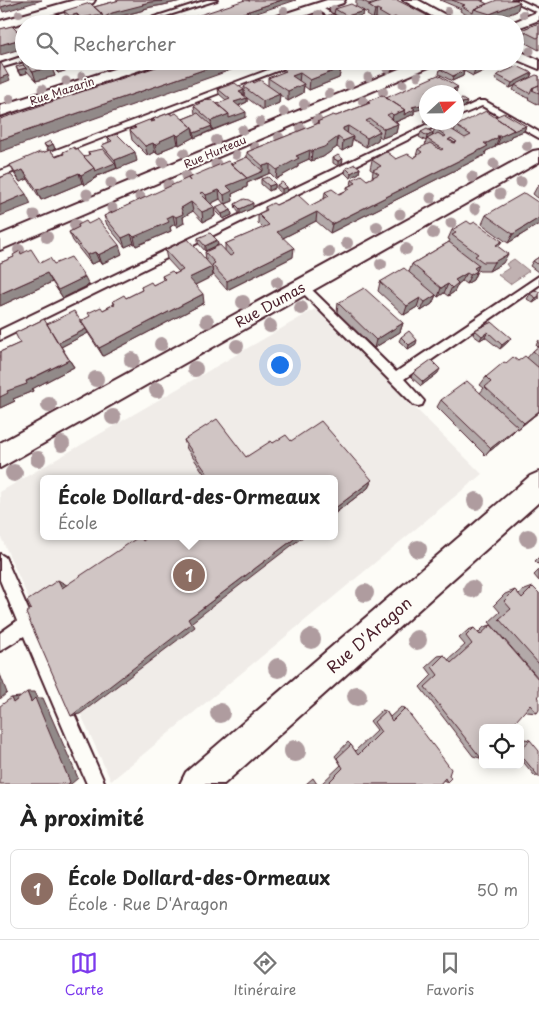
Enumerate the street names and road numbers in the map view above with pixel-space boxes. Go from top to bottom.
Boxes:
street label: Rue Mazarin [27,72,96,109]
street label: Rue Hurteau [181,131,249,172]
street label: Rue Dumas [231,277,309,332]
street label: Rue D'Aragon [321,590,416,678]

